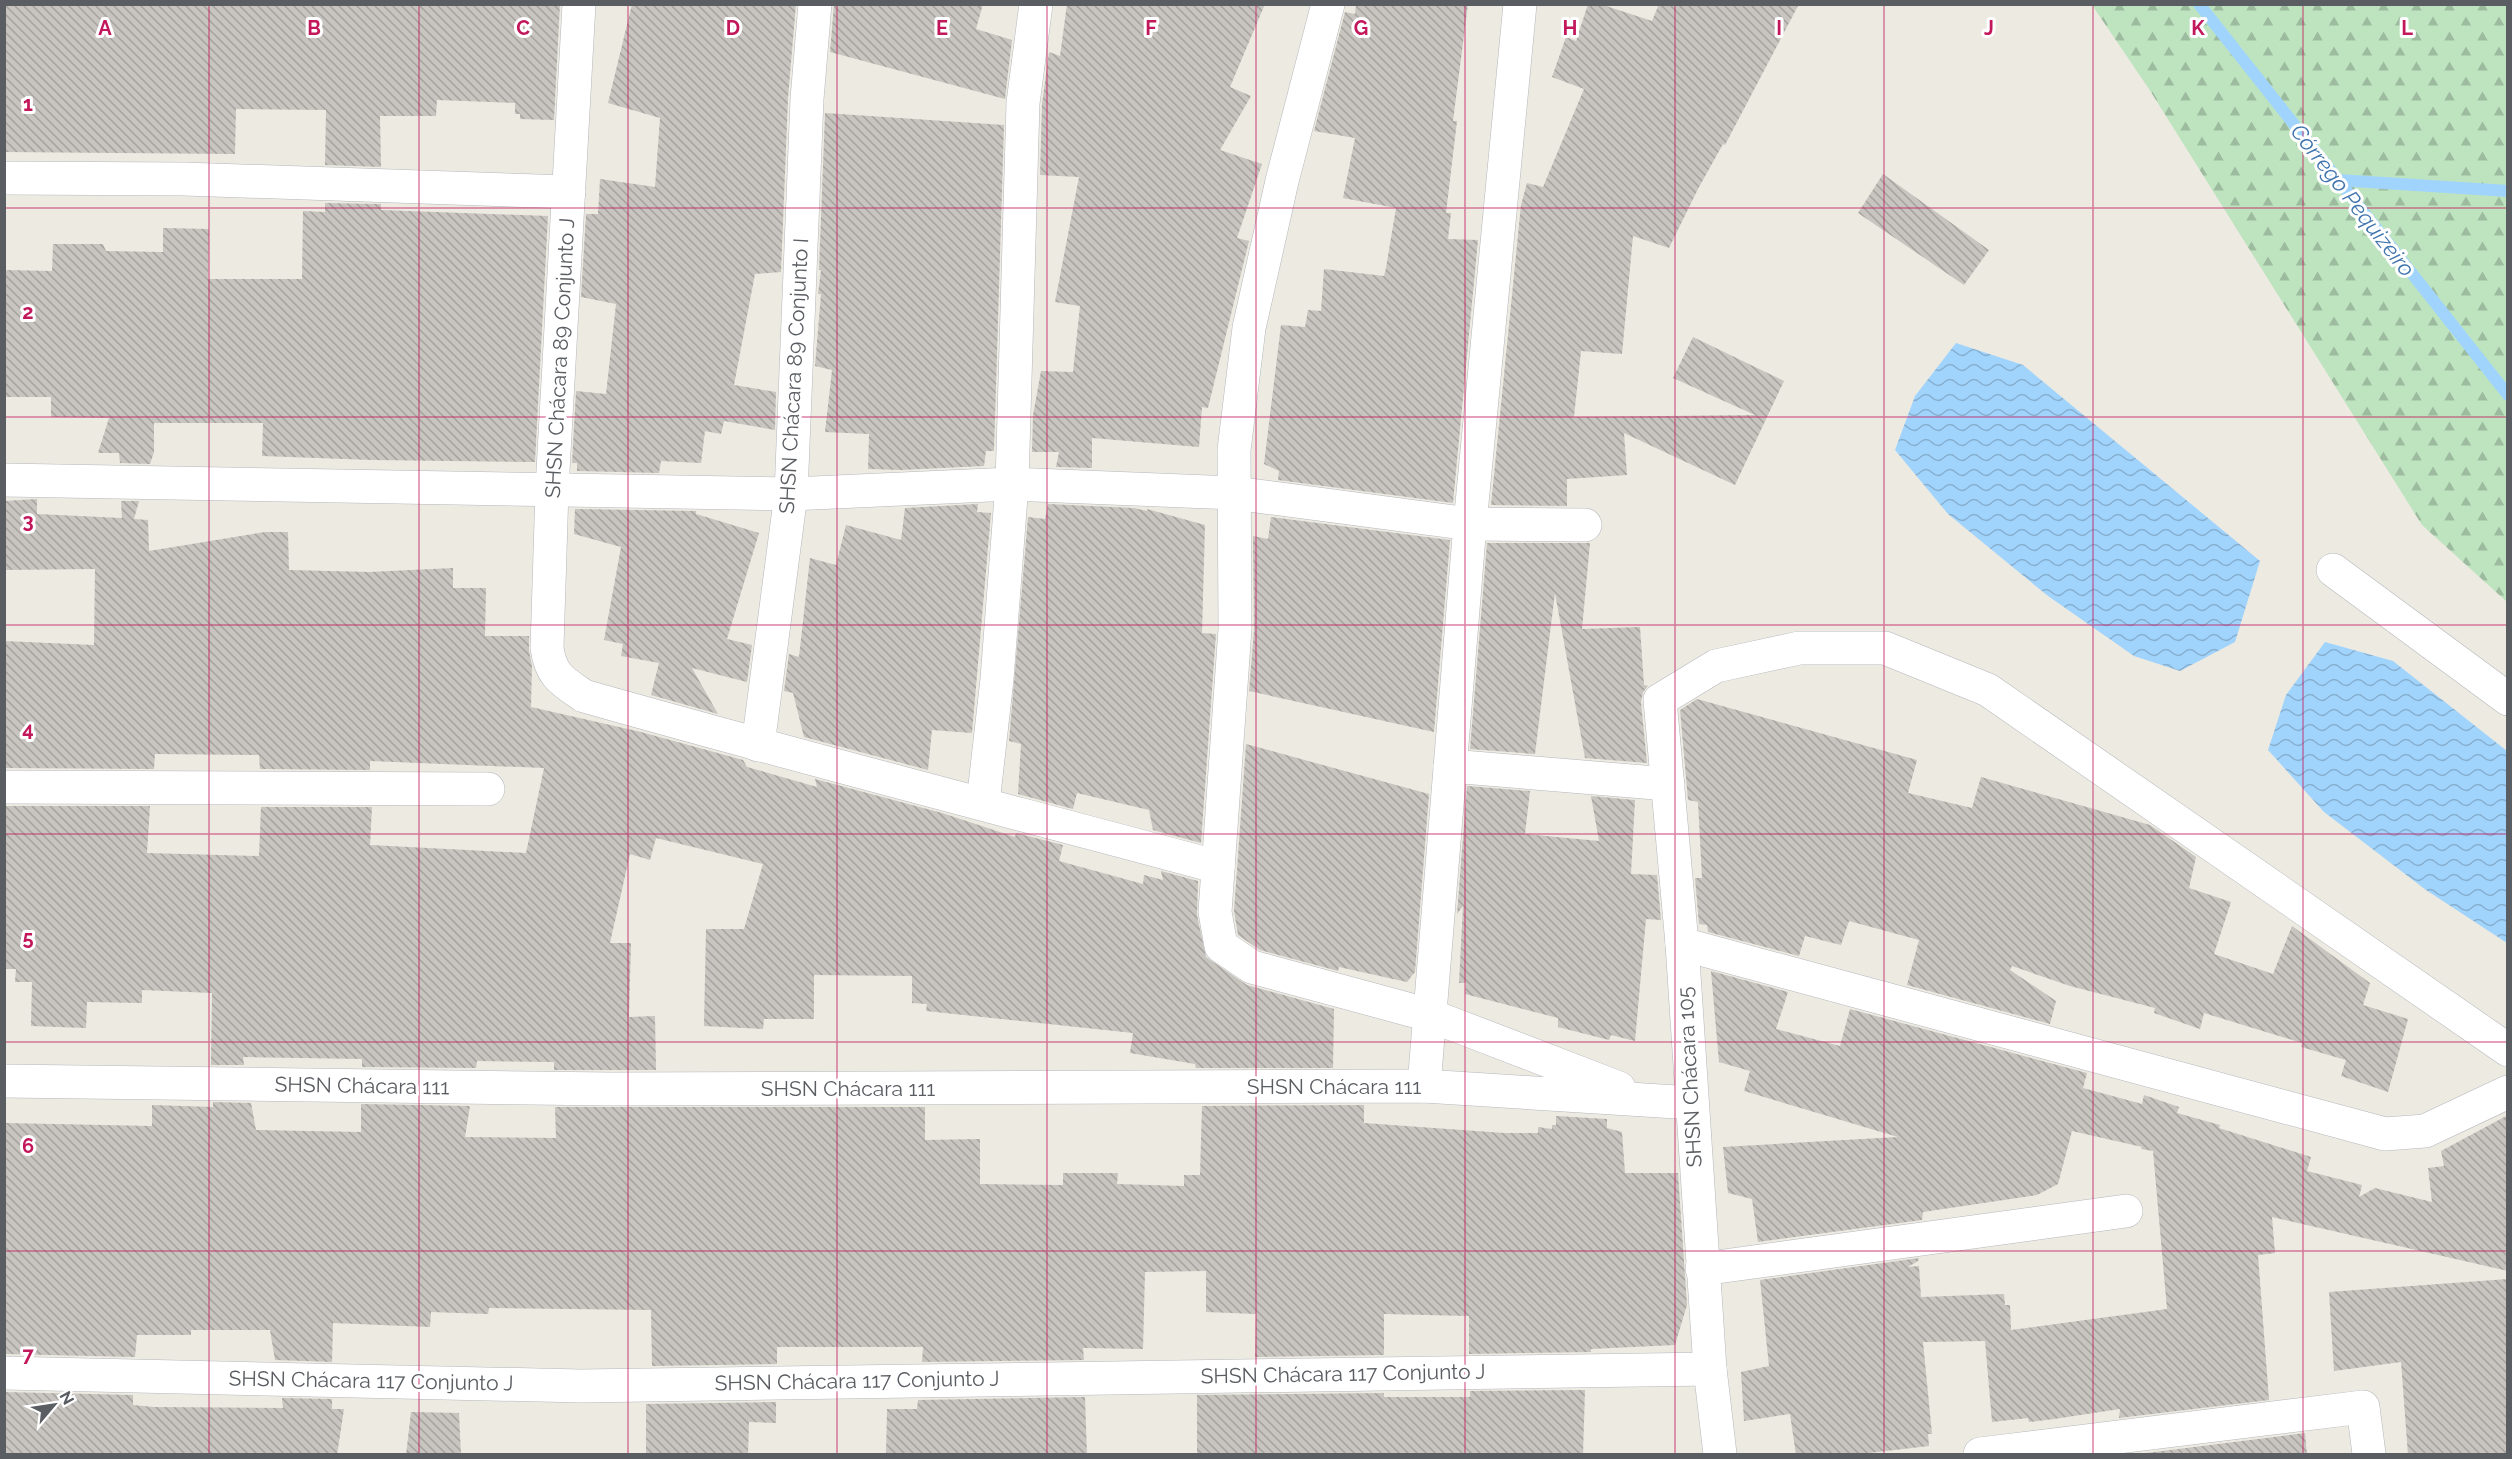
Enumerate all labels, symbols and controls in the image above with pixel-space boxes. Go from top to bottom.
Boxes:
text: A [98,16,112,40]
text: B [307,16,321,40]
text: C [516,16,530,40]
text: D [726,16,740,40]
text: E [936,16,948,40]
text: F [1145,16,1157,40]
text: G [1354,16,1368,40]
text: H [1563,16,1577,40]
text: I [1776,16,1782,40]
text: J [1984,16,1994,40]
text: K [2191,16,2205,40]
text: L [2401,16,2413,40]
text: 1 [23,92,33,116]
water label: Córrego Pequizeiro [2285,119,2421,281]
street label: SHSN Chácara 89 Conjunto J [540,217,579,499]
street label: SHSN Chácara 89 Conjunto I [774,237,813,515]
text: 2 [22,300,34,324]
text: 3 [22,509,34,533]
text: 4 [22,717,34,741]
text: 5 [22,926,34,950]
street label: SHSN Chácara 105 [1672,986,1707,1168]
street label: SHSN Chácara 111 [274,1071,450,1100]
street label: SHSN Chácara 111 [1247,1074,1421,1099]
street label: SHSN Chácara 111 [761,1076,935,1101]
text: 6 [22,1134,34,1158]
text: 7 [22,1343,34,1367]
street label: SHSN Chácara 117 Conjunto J [1200,1359,1486,1388]
street label: SHSN Chácara 117 Conjunto J [228,1366,514,1395]
street label: SHSN Chácara 117 Conjunto J [714,1366,1000,1395]
north arrow [24,1375,84,1435]
text: N [55,1388,78,1408]

